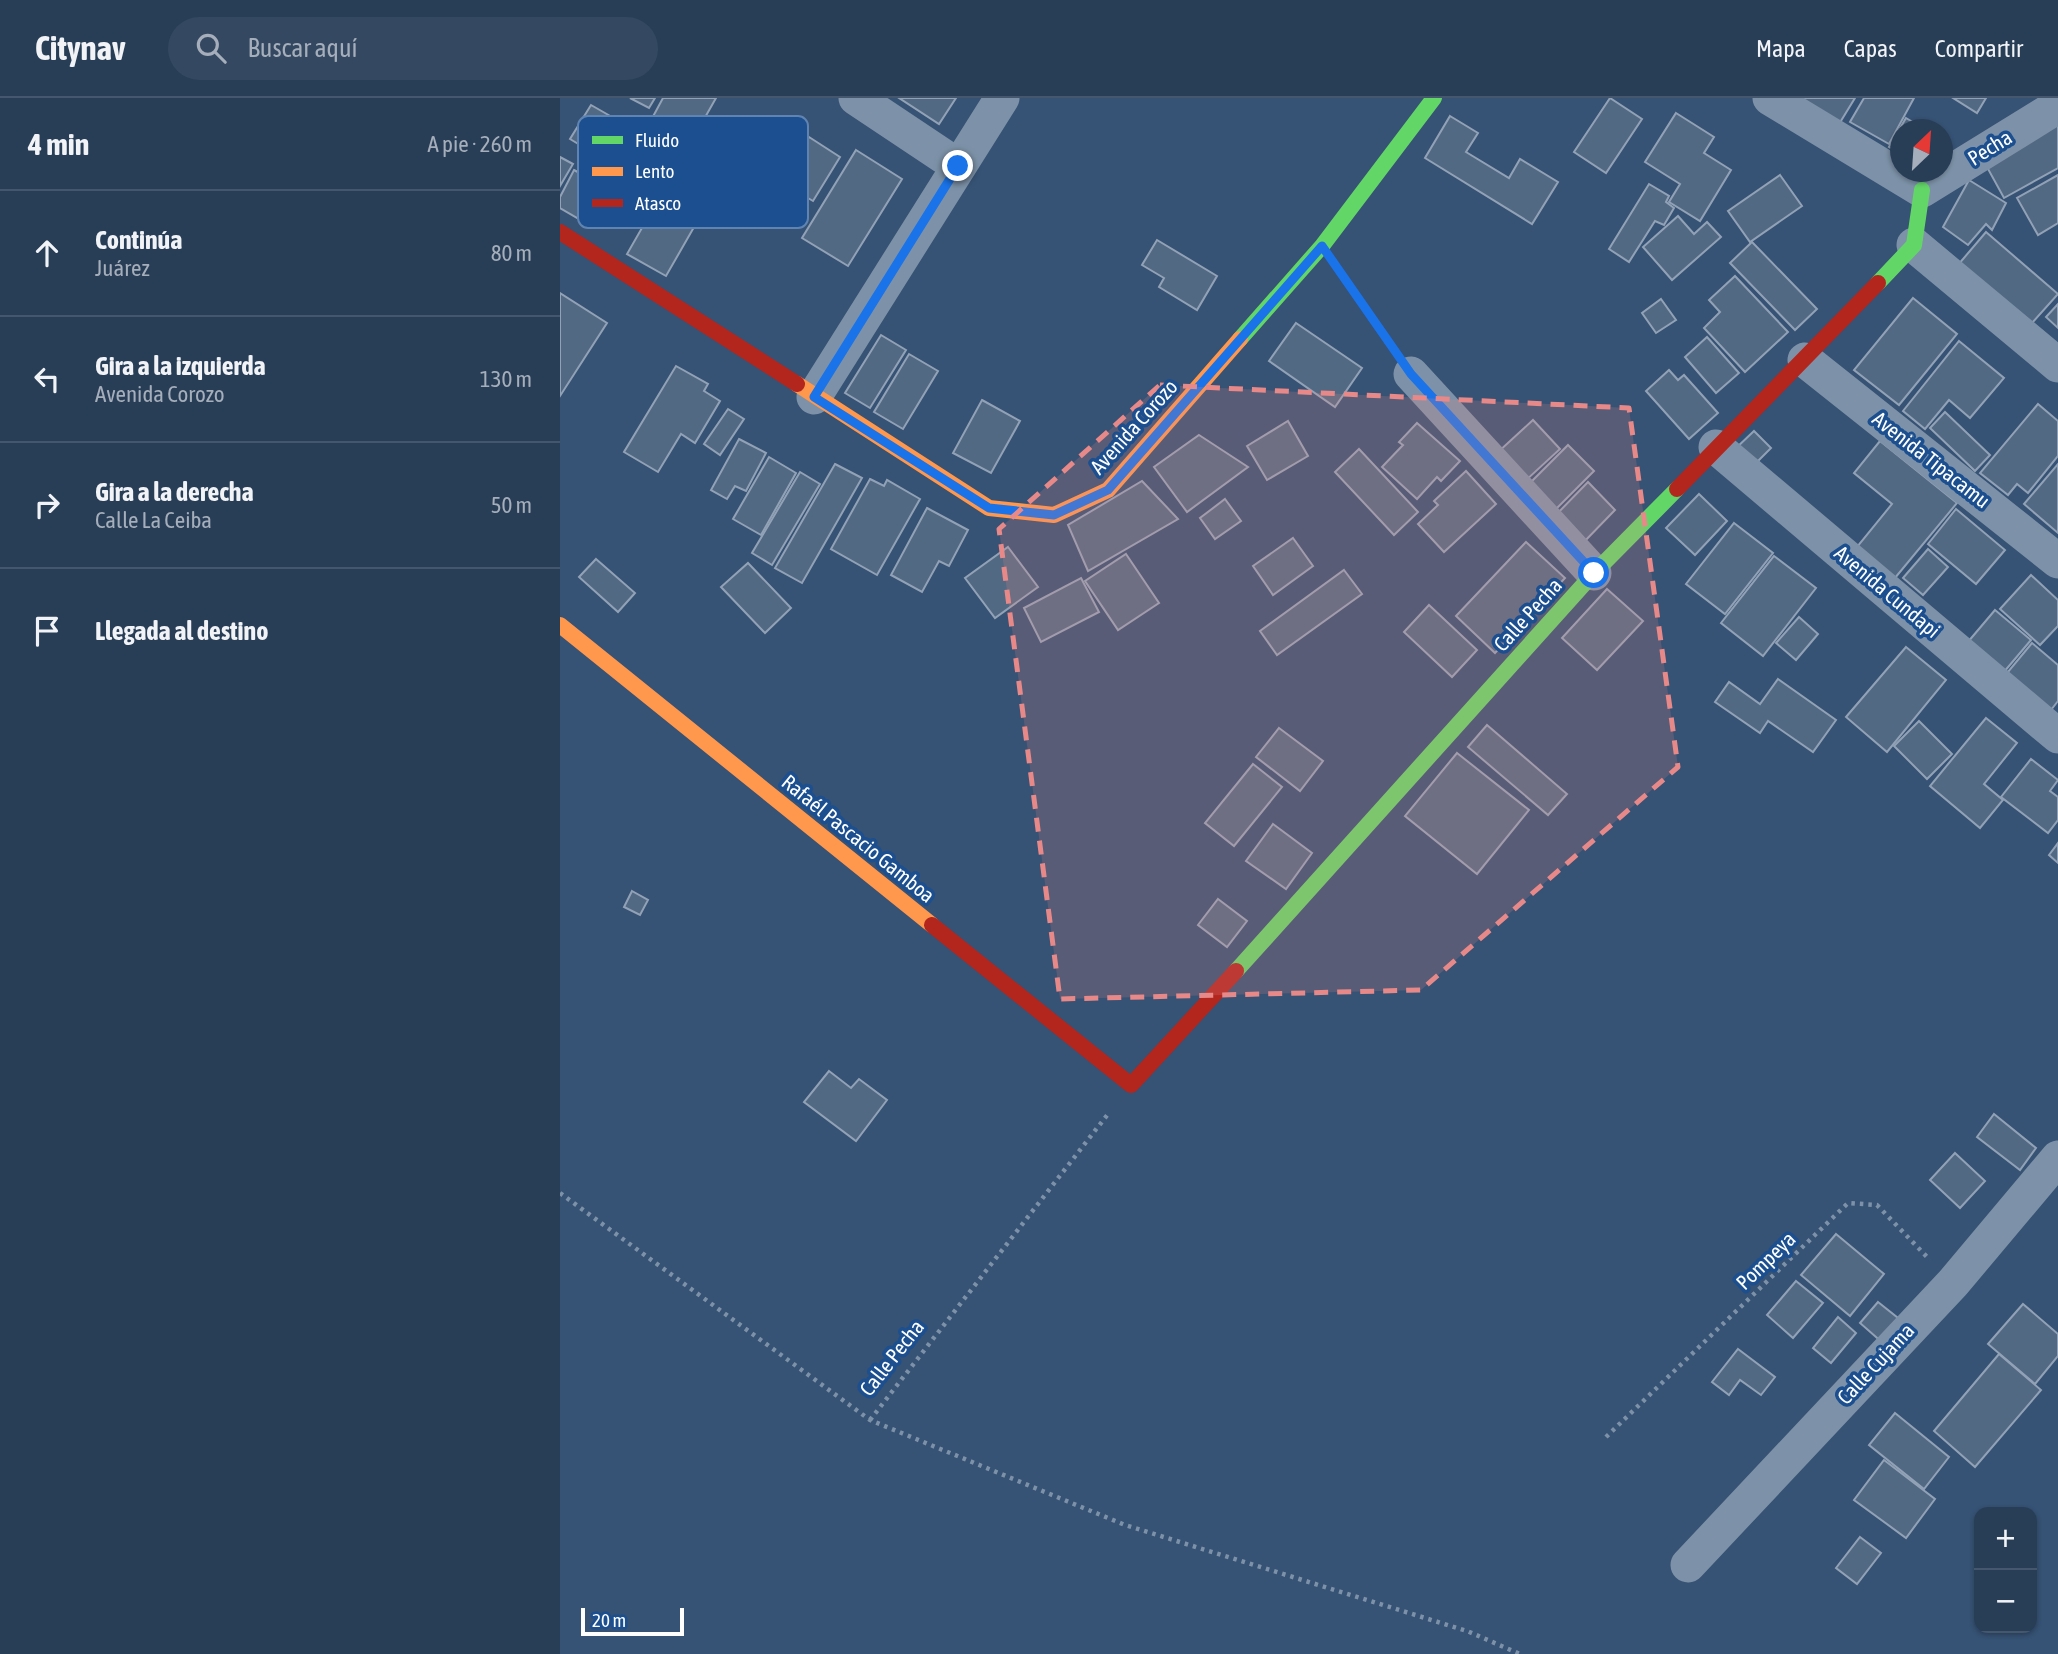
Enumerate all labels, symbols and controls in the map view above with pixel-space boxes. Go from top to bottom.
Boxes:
search box [168,17,658,80]
text: Citynav [35,29,126,67]
icon: search [192,29,230,67]
text: Buscar aquí [248,33,357,63]
text: Mapa [1756,35,1806,62]
text: Capas [1844,35,1897,62]
text: Compartir [1935,35,2023,62]
legend [578,116,808,228]
north arrow [1890,119,1953,182]
street label: Pecha [1963,124,2016,170]
text: 4 min [28,127,89,161]
text: Fluido [635,129,679,151]
text: A pie · 260 m [428,131,532,157]
route end [942,150,973,181]
text: Lento [635,160,674,182]
text: Atasco [635,192,681,214]
text: Continúa [95,225,182,255]
icon: ahead [28,234,66,272]
text: 80 m [491,240,532,266]
text: Juárez [95,255,150,281]
text: Gira a la izquierda [95,351,266,381]
icon: left [28,360,66,398]
text: 130 m [480,366,532,392]
street label: Avenida Corozo [1085,374,1182,478]
text: Avenida Corozo [95,381,225,407]
street label: Avenida Tipacamu [1868,406,1995,512]
text: Gira a la derecha [95,477,254,507]
icon: right [28,486,66,524]
text: 50 m [491,492,532,518]
text: Calle La Ceiba [95,507,212,533]
street label: Avenida Cundapi [1830,540,1945,642]
route start [1578,557,1609,588]
street label: Calle Pecha [1488,573,1566,656]
icon: arrive [28,612,66,650]
text: Llegada al destino [95,616,268,646]
street label: Rafaél Pascacio Gamboa [778,769,940,907]
street label: Pompeya [1731,1226,1800,1294]
street label: Calle Pecha [854,1315,928,1400]
street label: Calle Cujama [1832,1318,1919,1409]
map controls [1974,1507,2037,1633]
button: + [1974,1507,2037,1570]
button: − [1974,1570,2037,1633]
scale bar [581,1605,684,1637]
text: 20 m [592,1609,626,1631]

